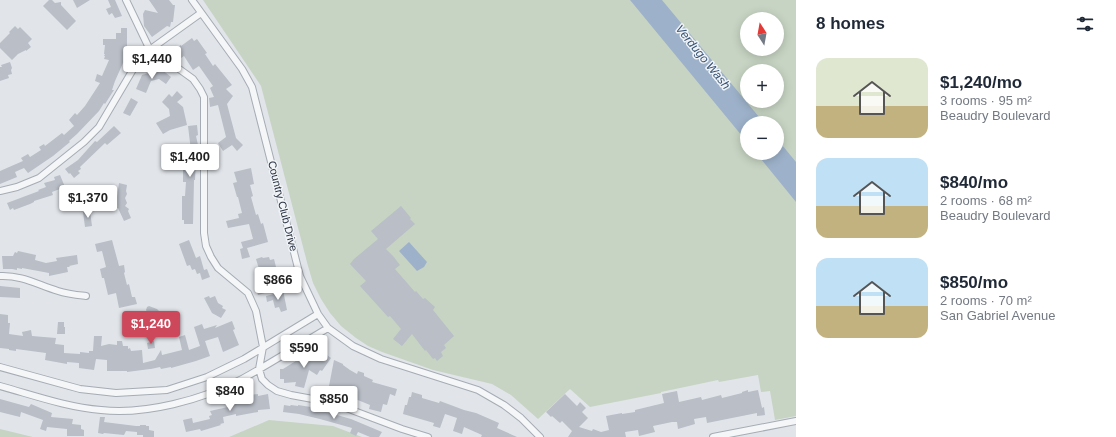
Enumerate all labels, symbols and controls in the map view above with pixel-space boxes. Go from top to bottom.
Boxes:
north arrow [740,12,784,56]
map controls [740,12,784,160]
icon: filters [1074,13,1096,35]
text: 8 homes [816,14,885,33]
water label: Verdugo Wash [673,22,733,92]
pin: $1,440 [119,46,185,80]
text: $1,440 [132,51,172,66]
button: + [740,64,784,108]
text: $1,240/mo [940,73,1022,92]
icon: home [848,74,896,122]
text: 3 rooms · 95 m² [940,93,1032,108]
text: Beaudry Boulevard [940,108,1051,123]
button: − [740,116,784,160]
pin: $1,400 [157,144,223,178]
text: $1,400 [170,149,210,164]
street label: Country Club Drive [266,159,300,253]
text: $840/mo [940,173,1008,192]
icon: home [848,174,896,222]
pin: $1,370 [55,185,121,219]
text: $1,370 [68,190,108,205]
text: 2 rooms · 68 m² [940,193,1032,208]
text: Beaudry Boulevard [940,208,1051,223]
pin: $866 [254,267,302,301]
text: $866 [264,272,292,287]
text: $850/mo [940,273,1008,292]
icon: home [848,274,896,322]
text: 2 rooms · 70 m² [940,293,1032,308]
text: San Gabriel Avenue [940,308,1055,323]
pin: $1,240 [118,311,184,345]
text: $1,240 [131,316,171,331]
pin: $590 [280,335,328,369]
text: $590 [290,340,318,355]
pin: $840 [206,378,254,412]
text: $840 [216,383,244,398]
pin: $850 [310,386,358,420]
text: $850 [320,391,348,406]

